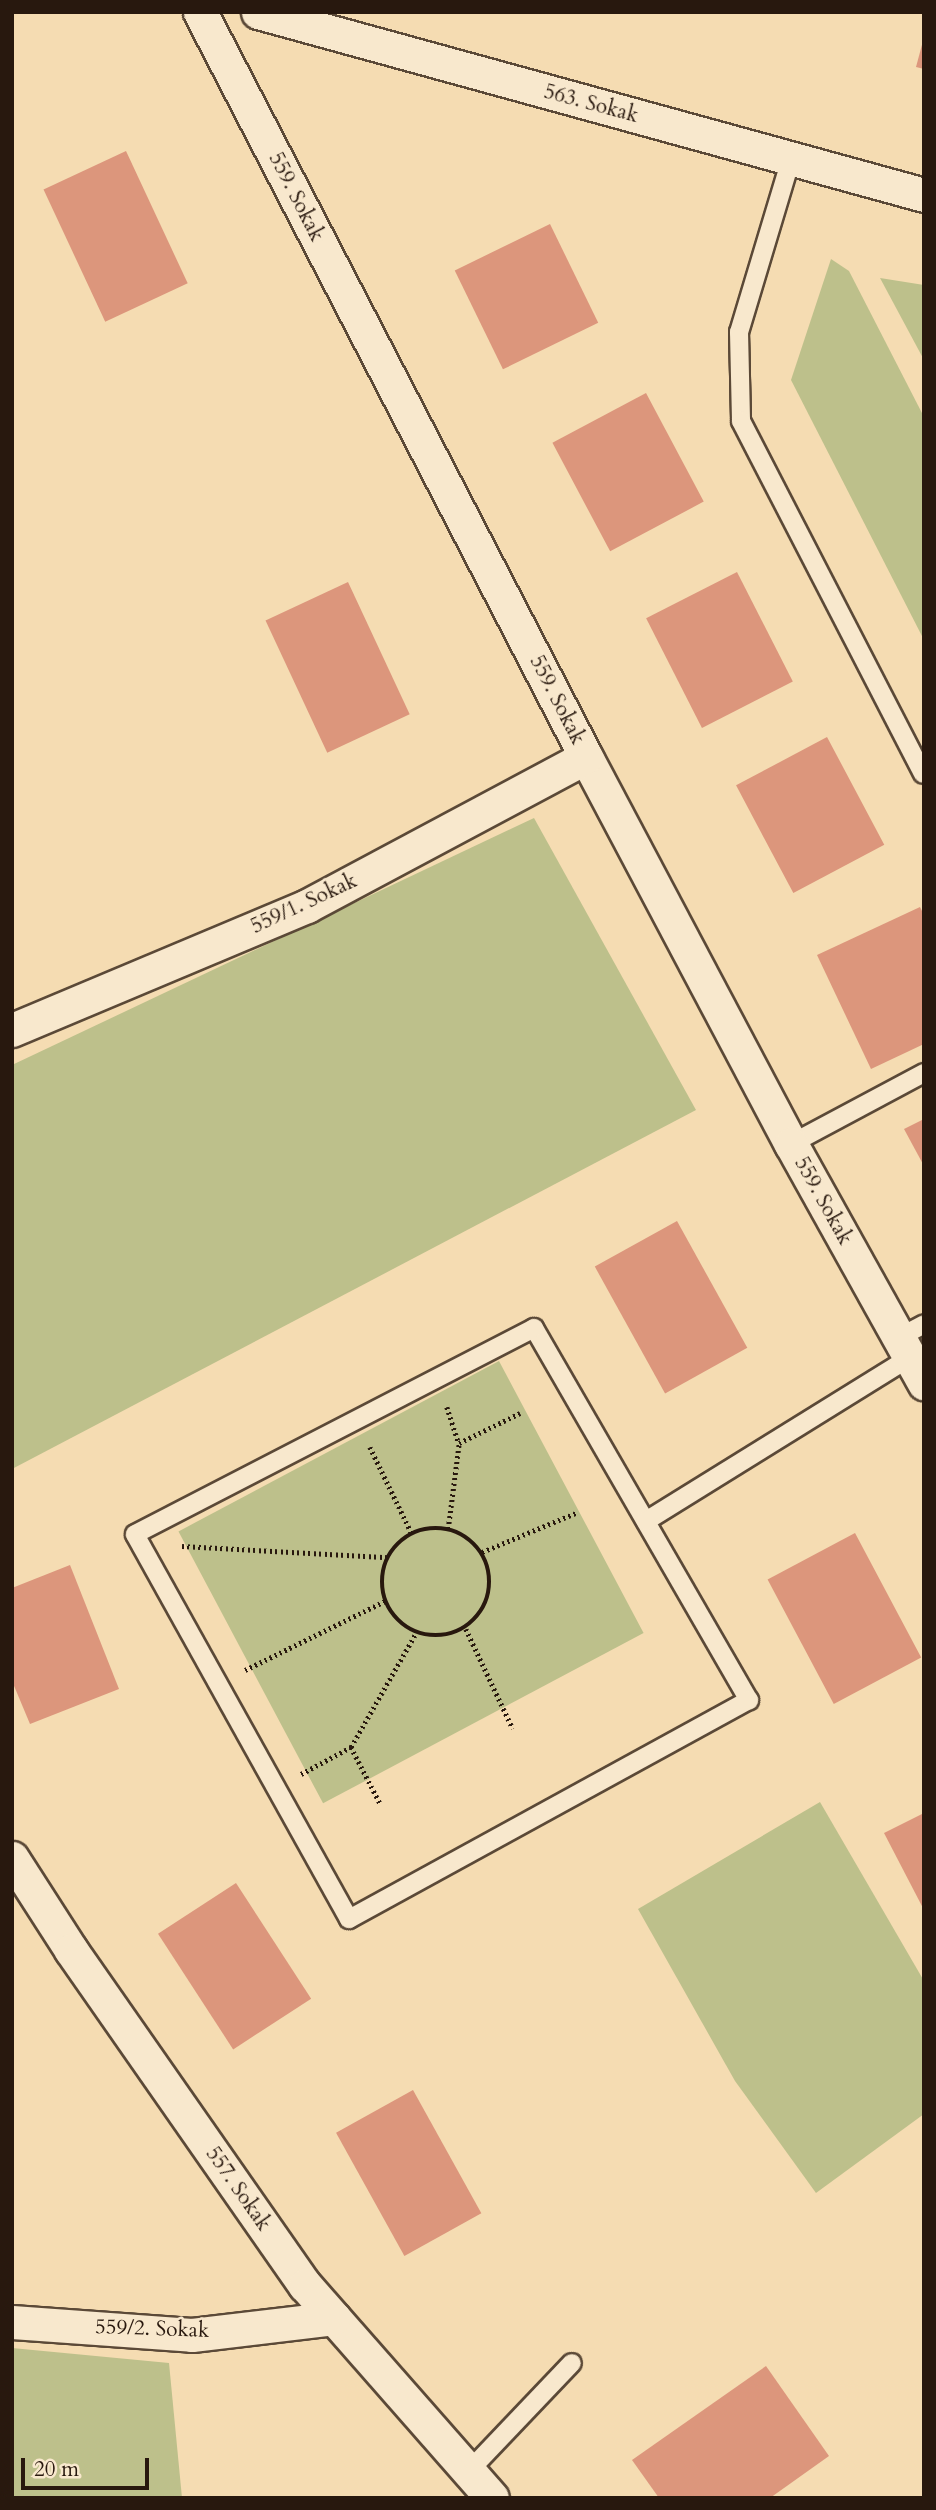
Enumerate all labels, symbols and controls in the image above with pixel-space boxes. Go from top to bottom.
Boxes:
street label: 563. Sokak [541,79,641,129]
street label: 559. Sokak [263,148,329,246]
street label: 559. Sokak [524,651,590,749]
street label: 559/1. Sokak [247,868,361,940]
street label: 559. Sokak [789,1153,857,1249]
street label: 557. Sokak [200,2142,276,2236]
street label: 559/2. Sokak [94,2314,210,2344]
scale bar [24,2444,152,2488]
text: 20 m [34,2455,79,2484]

